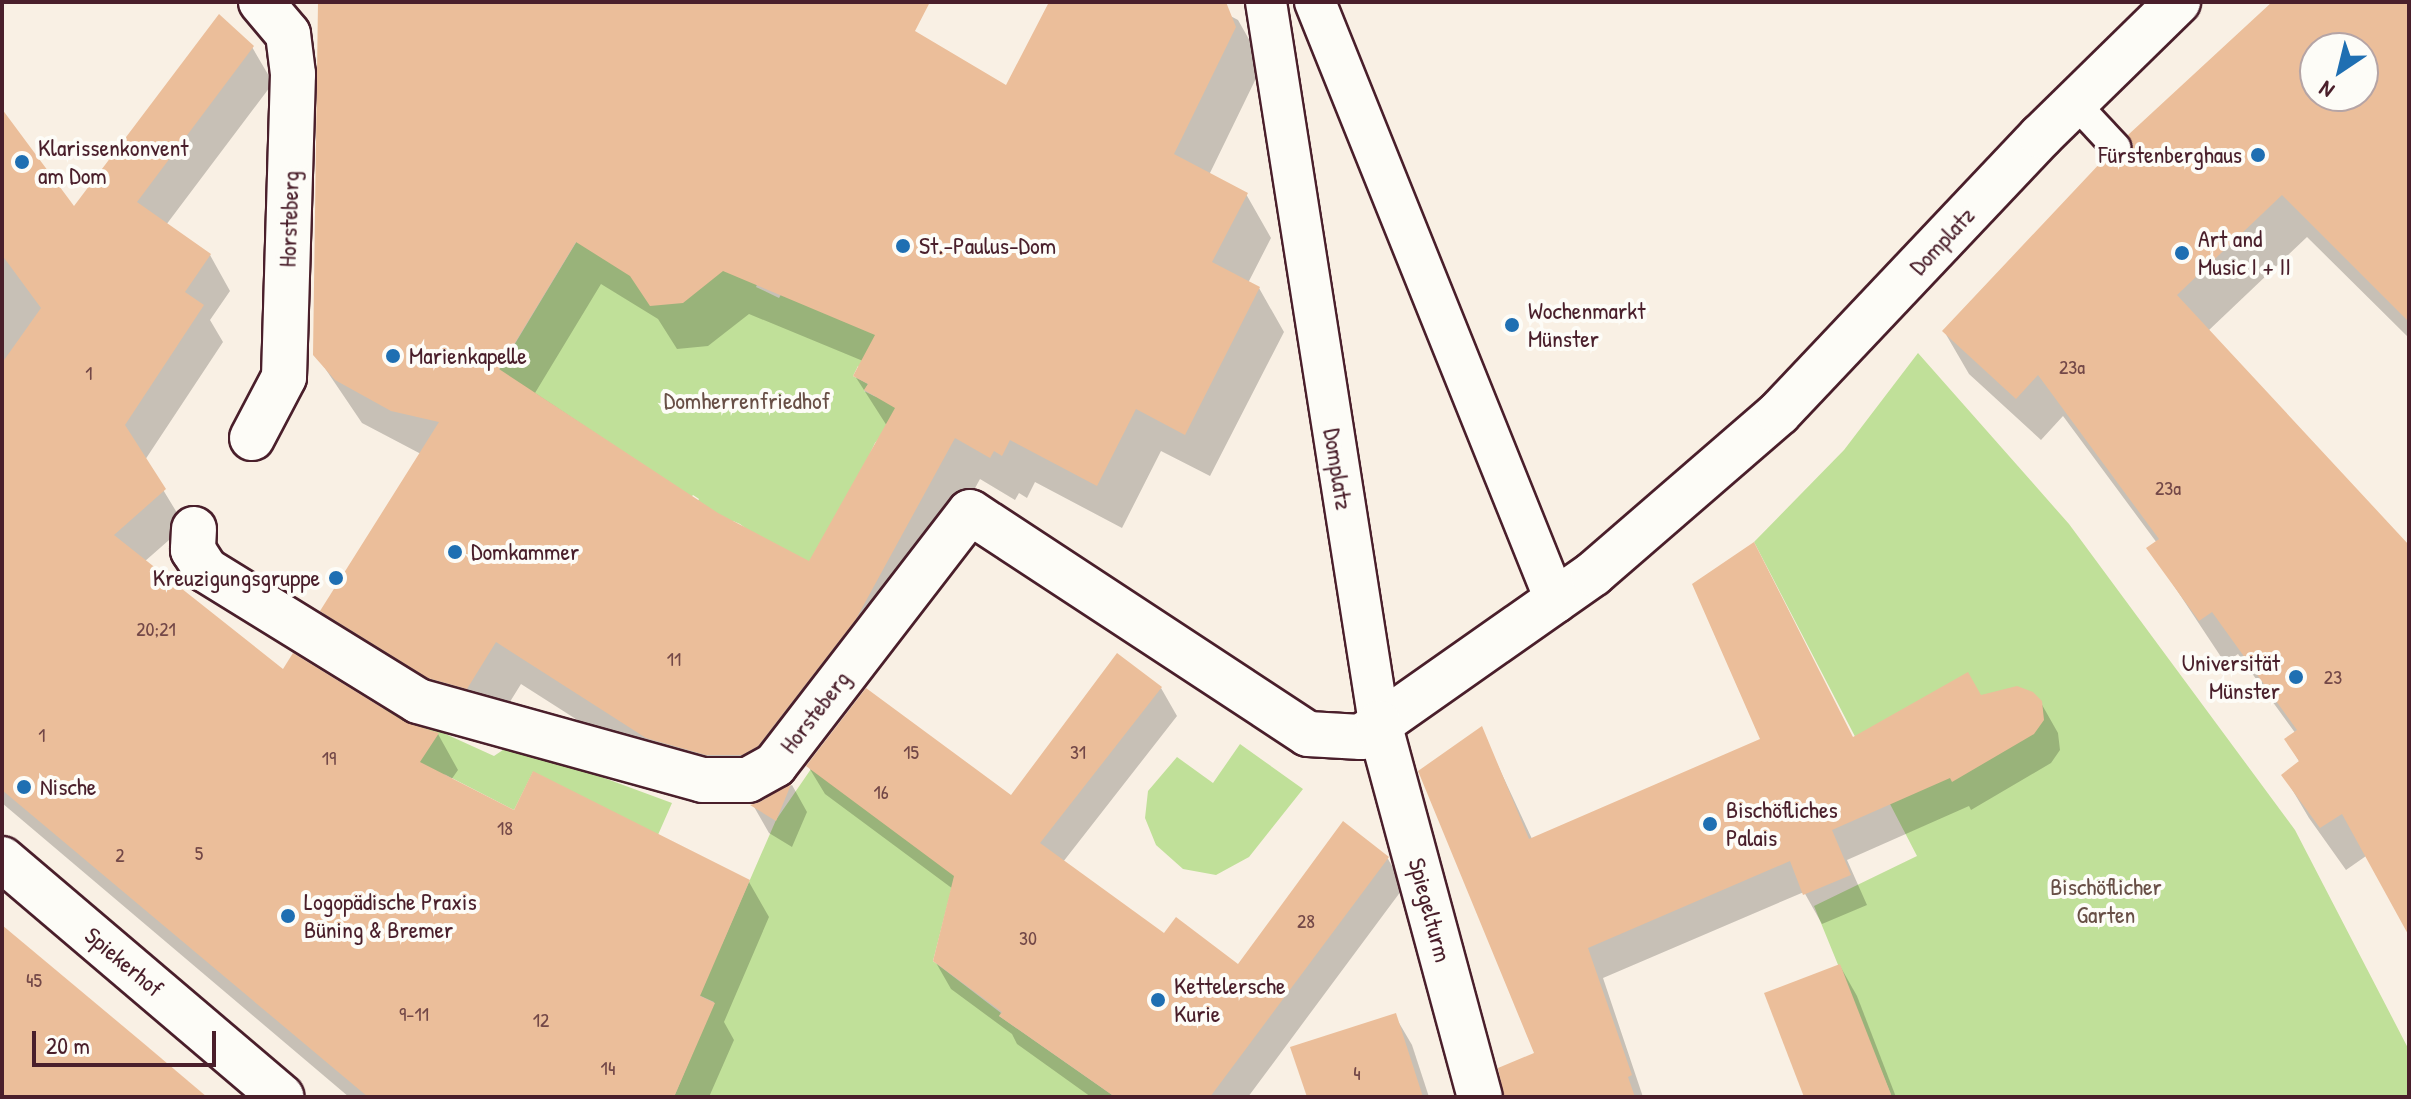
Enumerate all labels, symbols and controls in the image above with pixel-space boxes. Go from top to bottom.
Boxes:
north arrow [2299,32,2379,112]
text: N [2313,74,2340,106]
place label: Klarissenkonvent am Dom [38,134,189,190]
place label: Fürstenberghaus [2099,141,2242,169]
marker: Fürstenberghaus [2249,146,2267,164]
marker: Klarissenkonvent am Dom [13,153,31,171]
street label: Horsteberg [273,170,305,268]
street label: Domplatz [1904,201,1980,281]
place label: Art and Music I + II [2198,225,2291,281]
place label: St.-Paulus-Dom [919,232,1056,260]
marker: St.-Paulus-Dom [894,237,912,255]
marker: Art and Music I + II [2173,244,2191,262]
place label: Wochenmarkt Münster [1528,297,1645,353]
marker: Wochenmarkt Münster [1503,316,1521,334]
place label: Marienkapelle [409,342,527,370]
marker: Marienkapelle [384,347,402,365]
house number: 23a [2059,354,2085,378]
house number: 1 [85,360,93,384]
park label: Domherrenfriedhof [664,387,830,415]
street label: Domplatz [1317,426,1359,512]
house number: 23a [2155,475,2181,499]
place label: Domkammer [471,538,579,566]
marker: Domkammer [446,543,464,561]
place label: Kreuzigungsgruppe [153,564,320,592]
marker: Kreuzigungsgruppe [327,569,345,587]
house number: 20;21 [136,616,176,640]
house number: 11 [667,646,681,670]
place label: Universität Münster [2182,649,2280,705]
house number: 23 [2324,664,2342,688]
street label: Horsteberg [774,665,856,759]
marker: Universität Münster [2287,668,2305,686]
house number: 1 [38,722,46,746]
house number: 15 [903,739,919,763]
house number: 31 [1070,739,1086,763]
house number: 19 [322,745,336,769]
place label: Nische [40,773,96,801]
marker: Nische [15,778,33,796]
house number: 16 [873,779,889,803]
place label: Bischöfliches Palais [1726,796,1838,852]
house number: 18 [497,815,513,839]
marker: Bischöfliches Palais [1701,815,1719,833]
house number: 5 [195,840,203,864]
house number: 2 [115,842,125,866]
street label: Spiegelturm [1402,855,1458,965]
park label: Bischöflicher Garten [2050,873,2162,929]
place label: Logopädische Praxis Büning & Bremer [304,888,477,944]
marker: Logopädische Praxis Büning & Bremer [279,907,297,925]
house number: 28 [1297,908,1315,932]
street label: Spiekerhof [79,921,169,1003]
house number: 30 [1019,925,1037,949]
house number: 45 [26,967,42,991]
place label: Kettelersche Kurie [1174,972,1286,1028]
marker: Kettelersche Kurie [1149,991,1167,1009]
house number: 9-11 [399,1001,429,1025]
house number: 12 [533,1007,549,1031]
scale bar [36,1015,220,1065]
text: 20 m [46,1029,90,1061]
house number: 14 [601,1055,615,1079]
house number: 4 [1353,1060,1361,1084]

